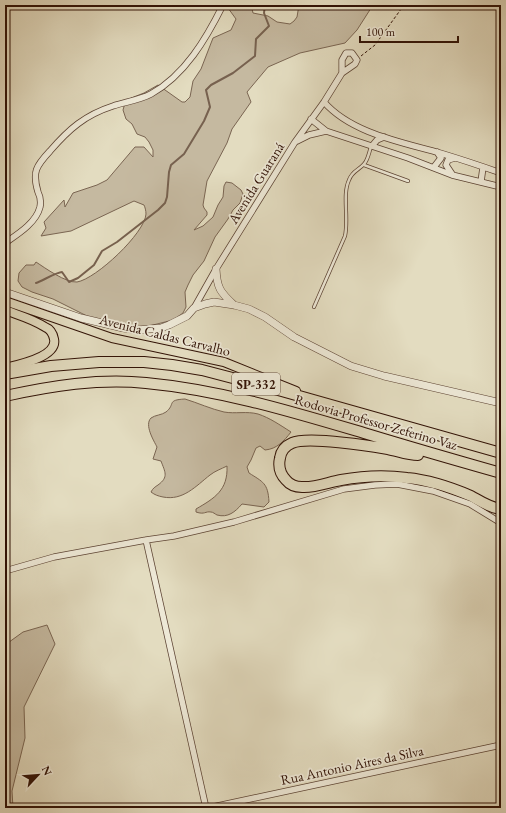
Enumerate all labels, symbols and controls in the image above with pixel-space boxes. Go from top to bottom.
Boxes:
scale bar [360,18,458,44]
text: 100 m [366,24,396,40]
street label: Avenida Guaraná [223,139,288,228]
street label: Avenida Caldas Carvalho [97,310,232,360]
road number: SP-332 [232,373,280,395]
street label: Rodovia Professor Zeferino Vaz [293,390,460,454]
street label: Rua Antonio Aires da Silva [279,741,425,789]
north arrow [18,755,58,795]
text: N [39,764,55,778]

